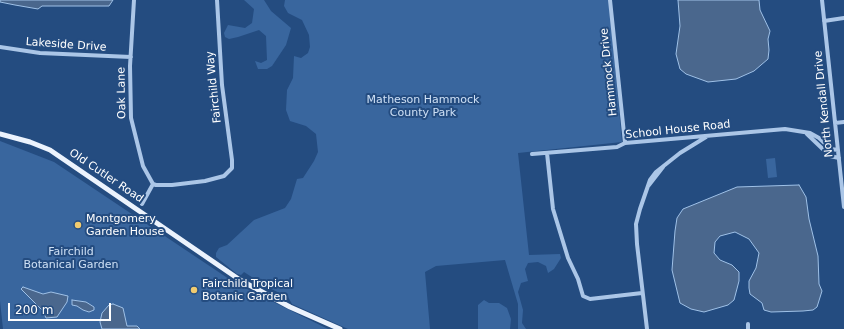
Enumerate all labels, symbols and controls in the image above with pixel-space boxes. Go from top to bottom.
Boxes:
street label: Hammock Drive [598,27,620,117]
street label: Lakeside Drive [25,36,107,54]
street label: Fairchild Way [204,50,224,124]
street label: North Kendall Drive [812,50,836,158]
street label: Oak Lane [115,67,129,119]
park label: Matheson Hammock County Park [367,93,479,119]
street label: School House Road [625,118,731,142]
street label: Old Cutler Road [66,146,146,206]
place label: Montgomery Garden House [86,212,164,238]
marker: Montgomery Garden House [73,220,83,230]
park label: Fairchild Botanical Garden [23,245,119,271]
place label: Fairchild Tropical Botanic Garden [202,277,293,303]
marker: Fairchild Tropical Botanic Garden [189,285,199,295]
scale bar [10,295,113,321]
text: 200 m [15,303,53,317]

